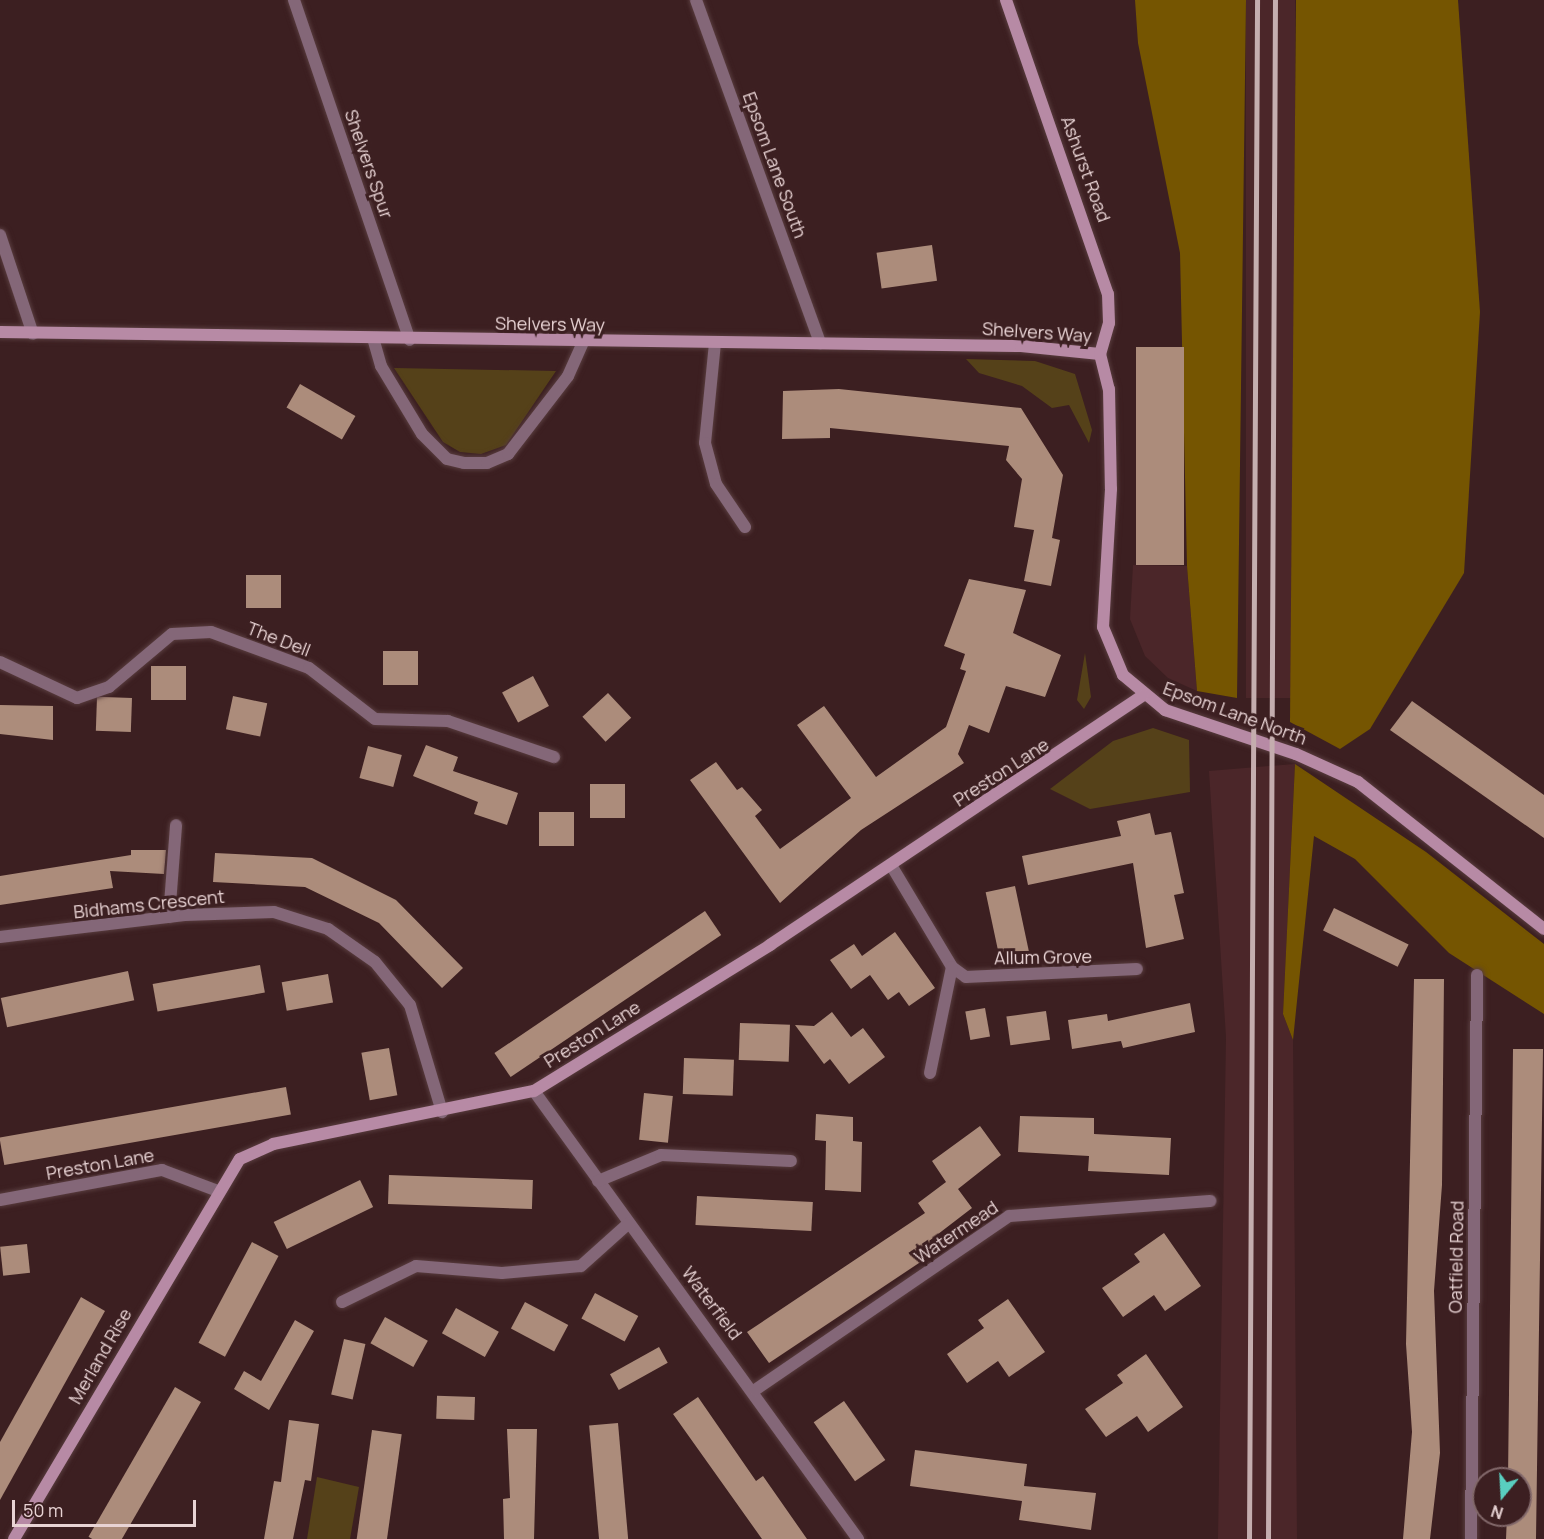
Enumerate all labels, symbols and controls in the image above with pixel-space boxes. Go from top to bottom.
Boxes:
street label: Epsom Lane South [739,89,811,241]
street label: Shelvers Spur [340,107,398,221]
street label: Ashurst Road [1057,113,1115,225]
street label: Shelvers Way [495,312,605,336]
street label: Shelvers Way [981,317,1093,347]
street label: The Dell [244,617,314,661]
street label: Epsom Lane North [1160,677,1310,749]
street label: Preston Lane [949,733,1053,811]
street label: Bidhams Crescent [72,885,226,923]
street label: Allum Grove [994,945,1092,969]
street label: Preston Lane [540,996,644,1072]
street label: Preston Lane [44,1144,156,1184]
street label: Watermead [910,1196,1002,1268]
street label: Oatfield Road [1444,1200,1468,1314]
street label: Waterfield [677,1262,747,1344]
street label: Merland Rise [64,1304,136,1408]
north arrow [1472,1467,1532,1527]
scale bar [15,1488,200,1526]
text: 50 m [23,1498,63,1522]
text: N [1488,1500,1506,1524]

